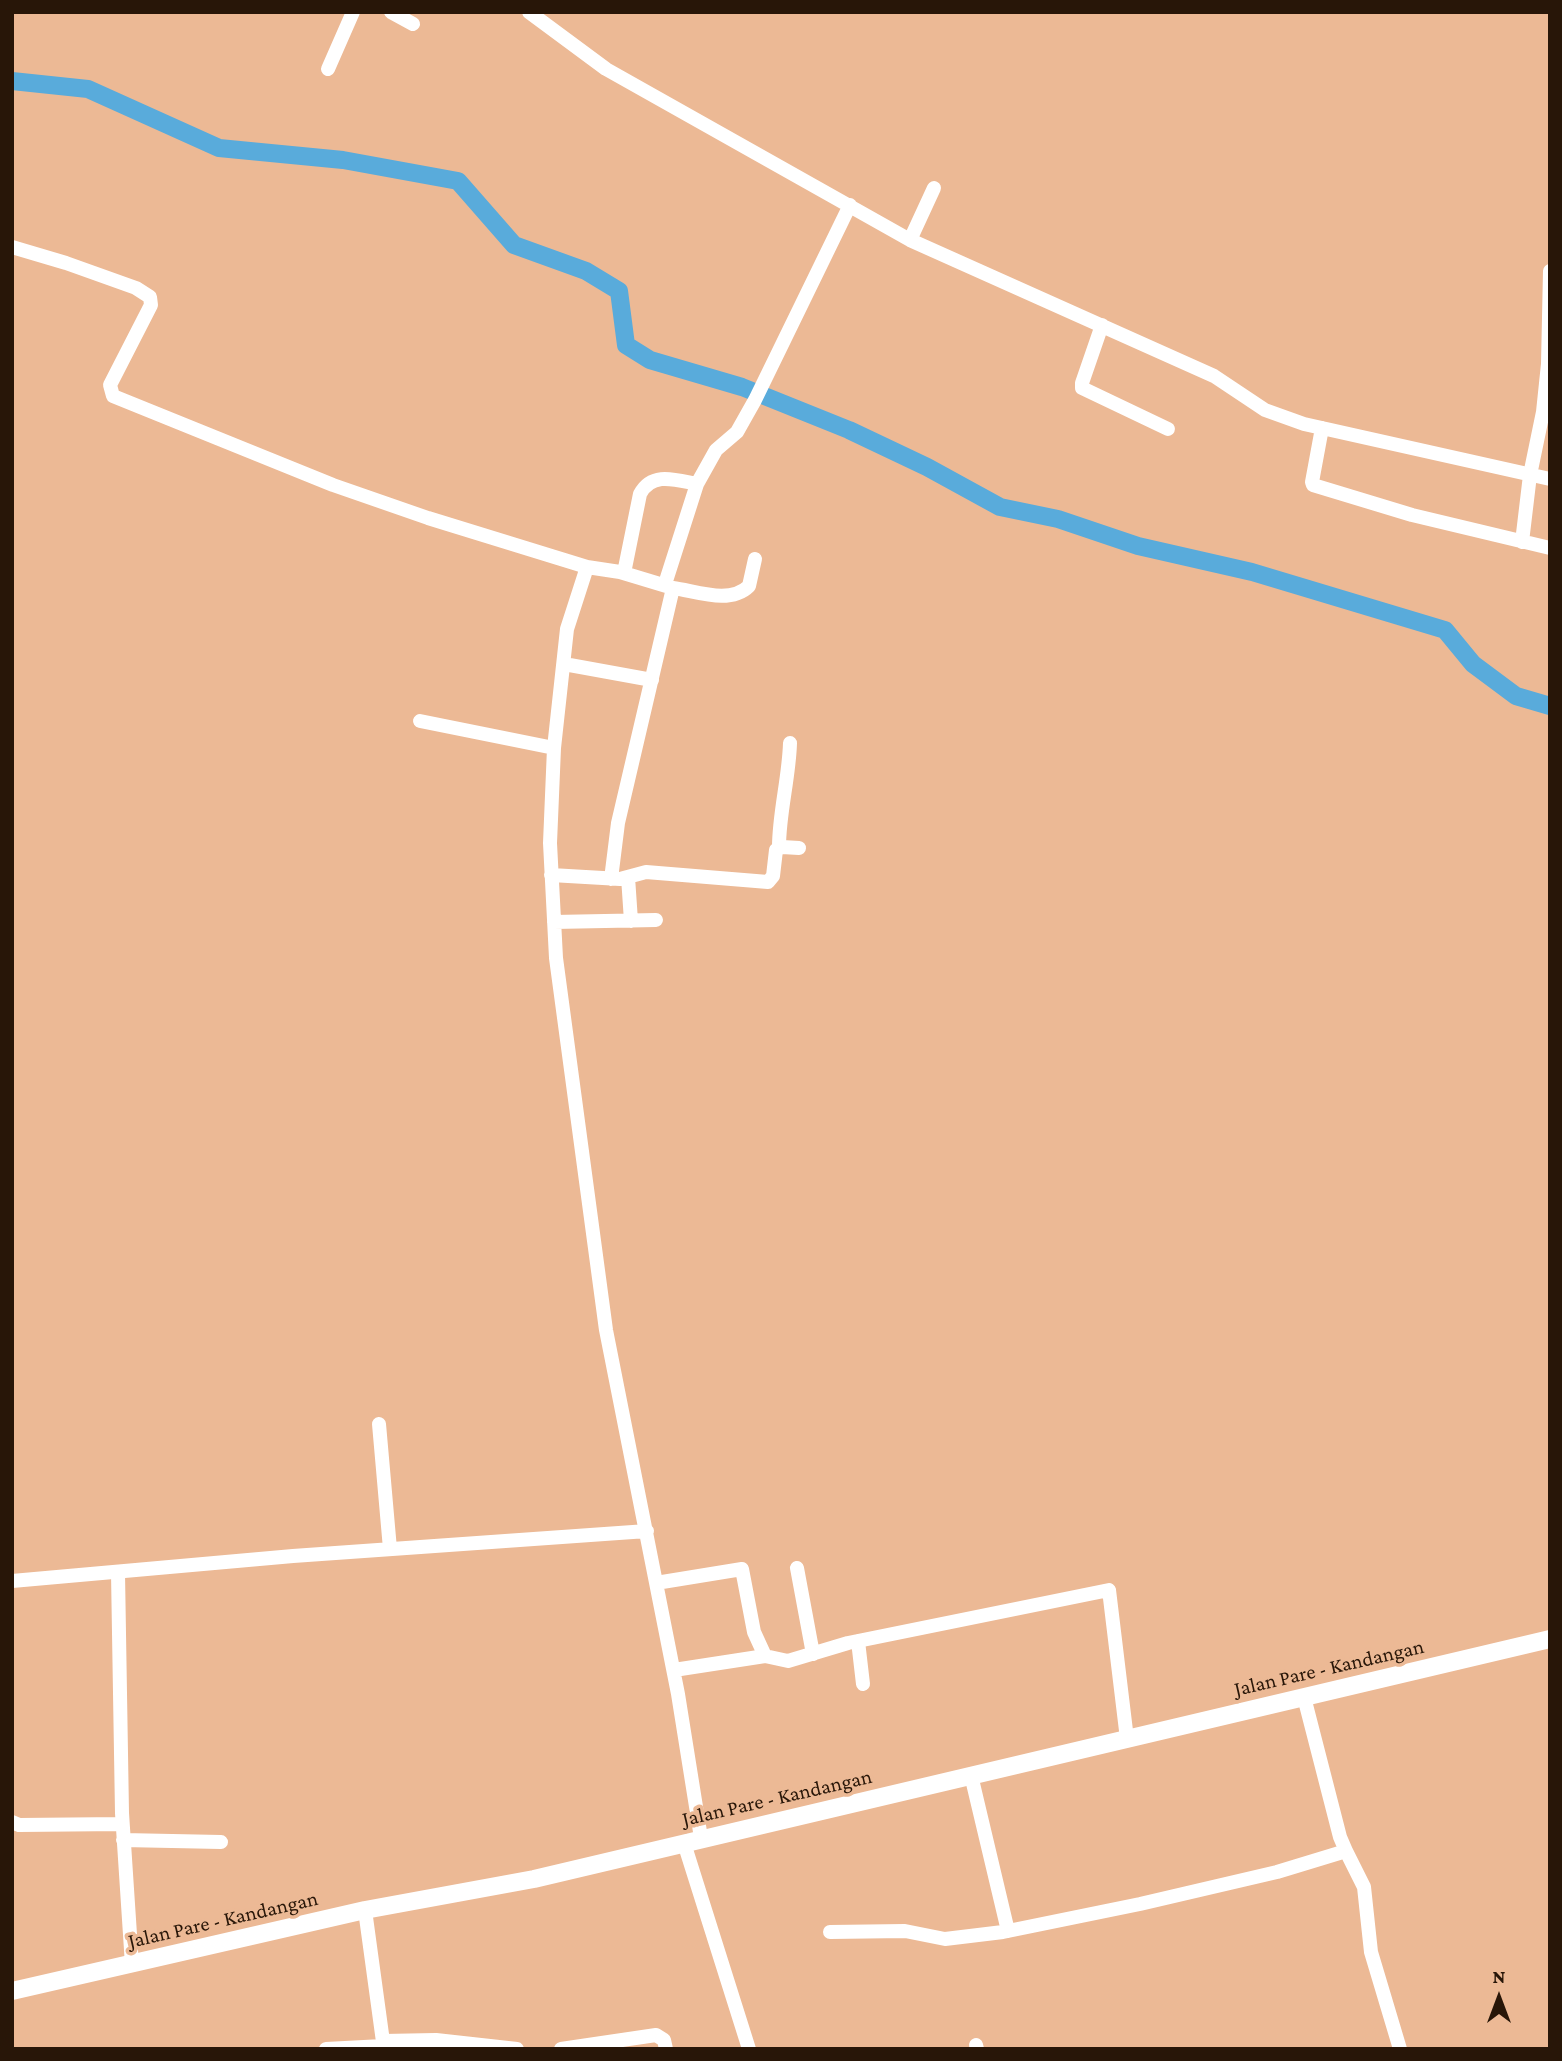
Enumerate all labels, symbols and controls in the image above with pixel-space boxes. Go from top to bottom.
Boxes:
street label: Jalan Pare - Kandangan [1232,1634,1426,1702]
street label: Jalan Pare - Kandangan [680,1764,874,1832]
street label: Jalan Pare - Kandangan [126,1886,320,1954]
north arrow [1464,1963,1534,2033]
text: N [1493,1966,1505,1987]

